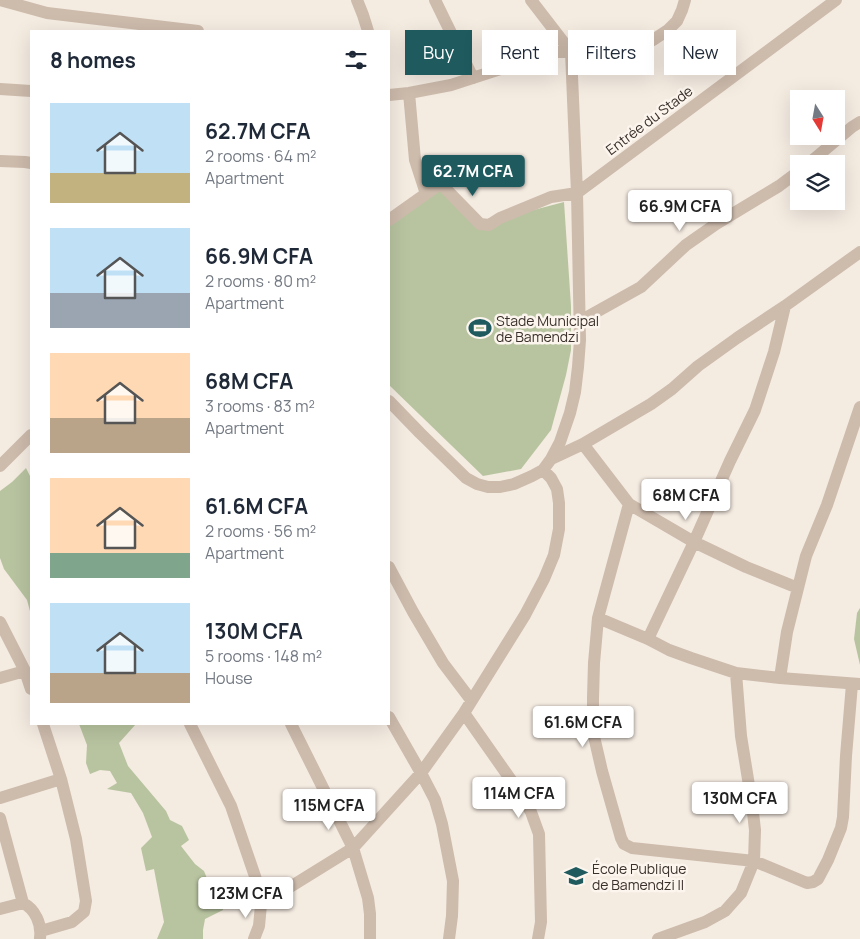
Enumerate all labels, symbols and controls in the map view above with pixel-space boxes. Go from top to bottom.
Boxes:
chip: Buy [405,30,472,75]
chip: Rent [482,30,558,75]
chip: Filters [568,30,654,75]
chip: New [664,30,736,75]
text: 8 homes [50,46,136,74]
icon: filters [342,46,370,74]
street label: Entrée du Stade [602,81,696,159]
north arrow [790,90,845,145]
map controls [790,90,845,210]
text: 62.7M CFA [205,117,311,145]
icon: home [90,123,150,183]
text: 2 rooms · 64 m² [205,145,316,167]
pin: 62.7M CFA [416,154,530,197]
button: layers [790,155,845,210]
text: 62.7M CFA [433,160,513,182]
text: Apartment [205,167,284,189]
pin: 66.9M CFA [623,190,737,232]
text: 66.9M CFA [639,195,721,217]
text: 66.9M CFA [205,242,313,270]
icon: home [90,248,150,308]
text: 2 rooms · 80 m² [205,270,316,292]
text: Apartment [205,292,284,314]
place label: Stade Municipal de Bamendzi [496,311,599,346]
sports icon: Stade Municipal de Bamendzi [467,315,493,341]
text: 68M CFA [205,367,293,395]
icon: home [90,373,150,433]
text: 3 rooms · 83 m² [205,395,315,417]
text: Apartment [205,417,284,439]
pin: 68M CFA [640,478,732,521]
text: 68M CFA [652,484,720,506]
text: 61.6M CFA [205,492,308,520]
icon: home [90,498,150,558]
text: 2 rooms · 56 m² [205,520,316,542]
text: Apartment [205,542,284,564]
text: 130M CFA [205,617,303,645]
icon: home [90,623,150,683]
text: 5 rooms · 148 m² [205,645,322,667]
text: House [205,667,253,689]
pin: 61.6M CFA [526,706,640,748]
text: 61.6M CFA [544,711,622,733]
pin: 114M CFA [467,776,571,819]
text: 114M CFA [483,782,555,804]
pin: 130M CFA [688,782,792,824]
text: 130M CFA [703,787,777,809]
pin: 115M CFA [277,788,381,831]
text: 115M CFA [293,794,365,816]
place label: École Publique de Bamendzi II [592,859,686,894]
school or university icon: École Publique de Bamendzi II [563,863,589,889]
pin: 123M CFA [194,876,298,919]
text: 123M CFA [209,882,283,904]

